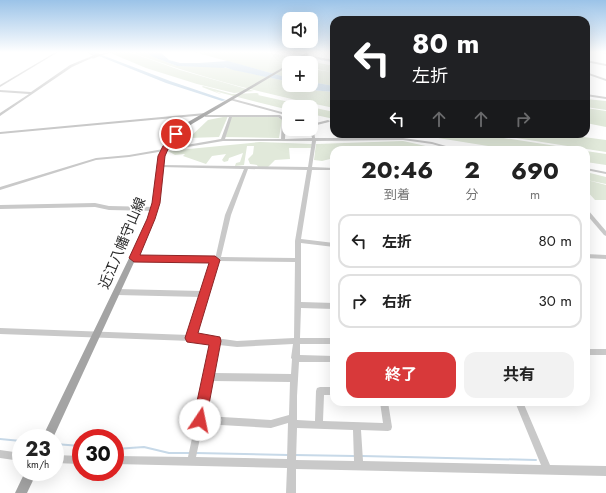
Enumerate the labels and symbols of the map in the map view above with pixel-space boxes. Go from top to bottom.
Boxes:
pin [159,117,193,151]
street label: 近江八幡守山線 [94,194,150,292]
position arrow [179,399,221,441]
speed limit sign: 30 [72,429,124,481]

